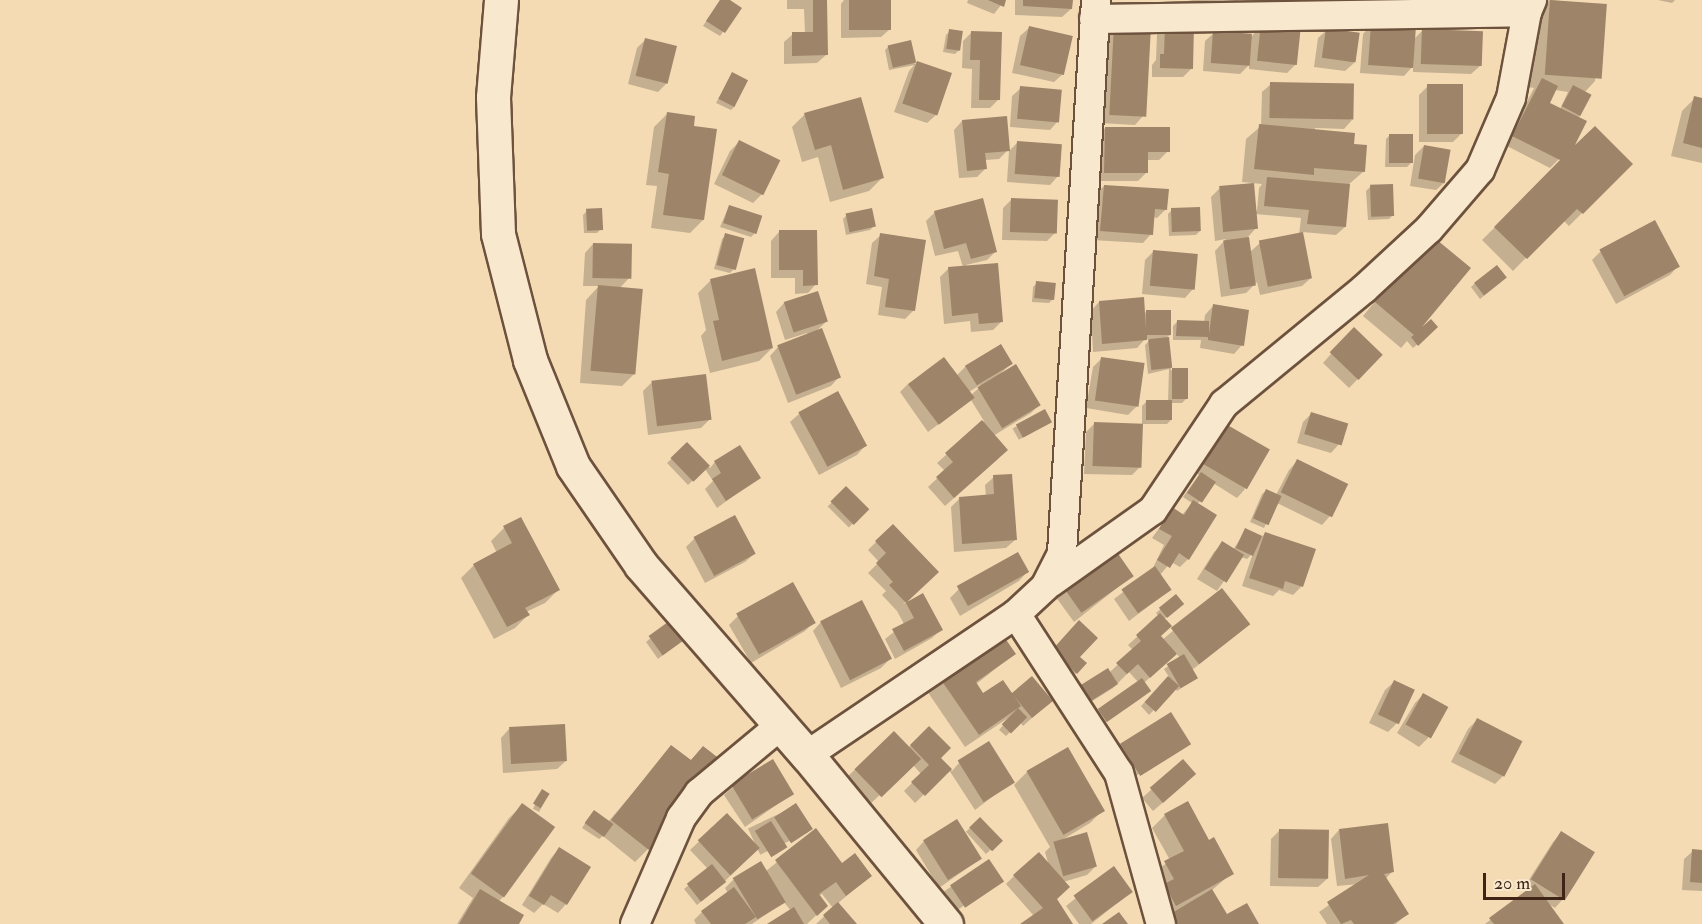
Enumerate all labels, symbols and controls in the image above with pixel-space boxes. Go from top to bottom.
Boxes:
scale bar [1486,861,1568,899]
text: 20 m [1494,872,1530,895]

